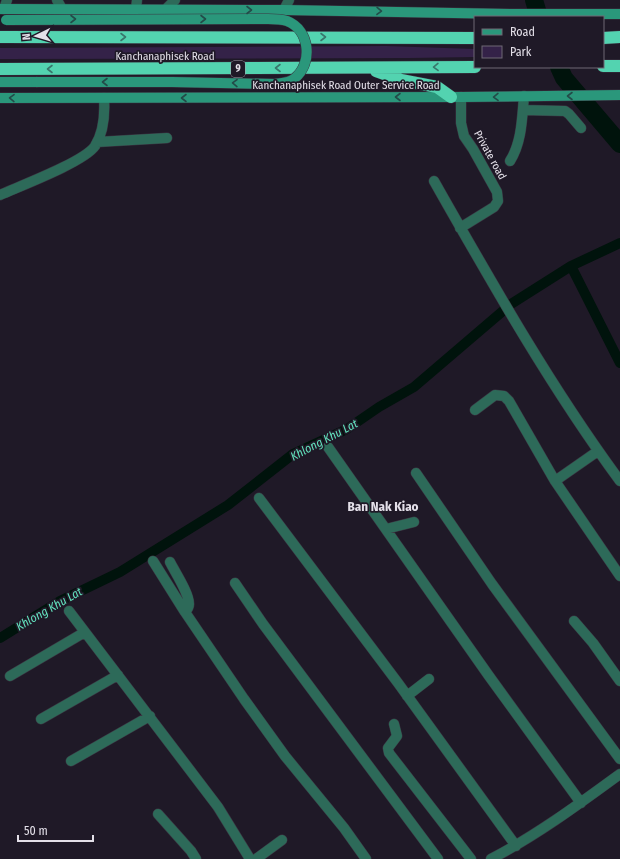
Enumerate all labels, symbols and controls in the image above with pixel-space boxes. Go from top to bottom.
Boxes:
one-way arrow [246,6,252,14]
one-way arrow [376,7,382,15]
one-way arrow [70,15,76,23]
one-way arrow [200,15,206,23]
north arrow [16,16,56,56]
legend [474,16,604,68]
text: Road [510,25,535,39]
text: N [20,33,33,41]
one-way arrow [120,33,126,41]
one-way arrow [320,33,326,42]
text: Park [510,45,532,59]
street label: Kanchanaphisek Road [115,50,215,63]
road number: 9 [231,61,245,77]
one-way arrow [433,63,439,71]
one-way arrow [275,64,281,72]
one-way arrow [47,65,53,73]
one-way arrow [102,78,108,86]
one-way arrow [232,79,238,88]
street label: Kanchanaphisek Road Outer Service Road [252,79,440,92]
one-way arrow [493,92,499,101]
one-way arrow [567,92,573,100]
one-way arrow [395,93,401,101]
one-way arrow [9,94,15,102]
one-way arrow [181,94,187,102]
street label: Private road [471,128,509,182]
water label: Khlong Khu Lat [288,416,360,464]
district label: Ban Nak Kiao [347,499,419,514]
water label: Khlong Khu Lat [13,584,85,634]
scale bar [18,817,93,843]
text: 50 m [24,824,48,838]

